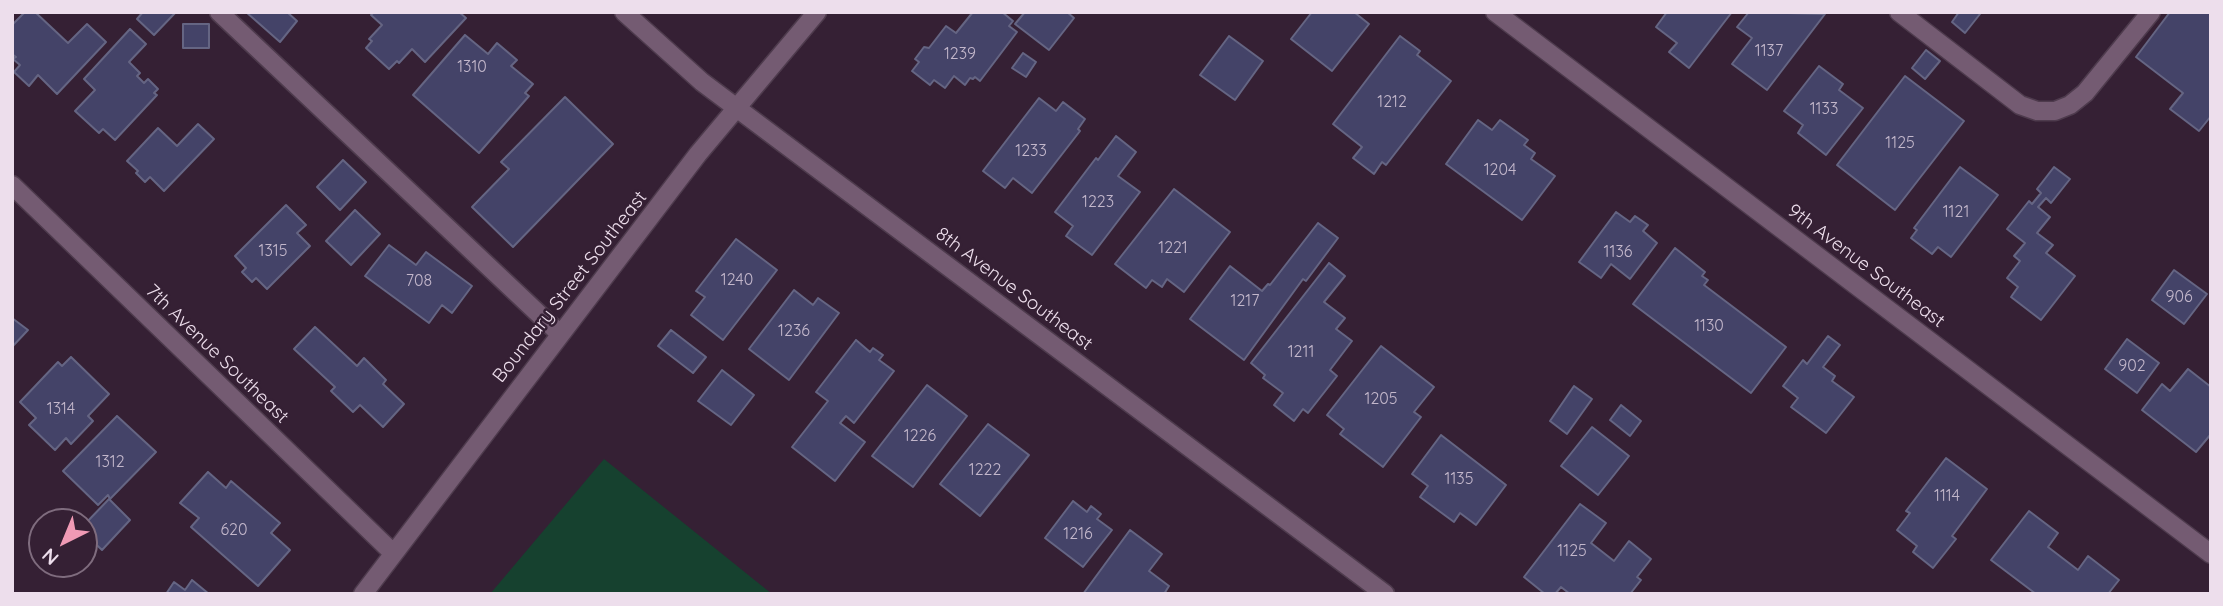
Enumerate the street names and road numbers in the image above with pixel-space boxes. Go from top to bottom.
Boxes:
street label: Boundary Street Southeast [488,187,652,387]
street label: 9th Avenue Southeast [1783,199,1949,333]
street label: 8th Avenue Southeast [931,223,1097,355]
street label: 7th Avenue Southeast [141,280,293,428]

